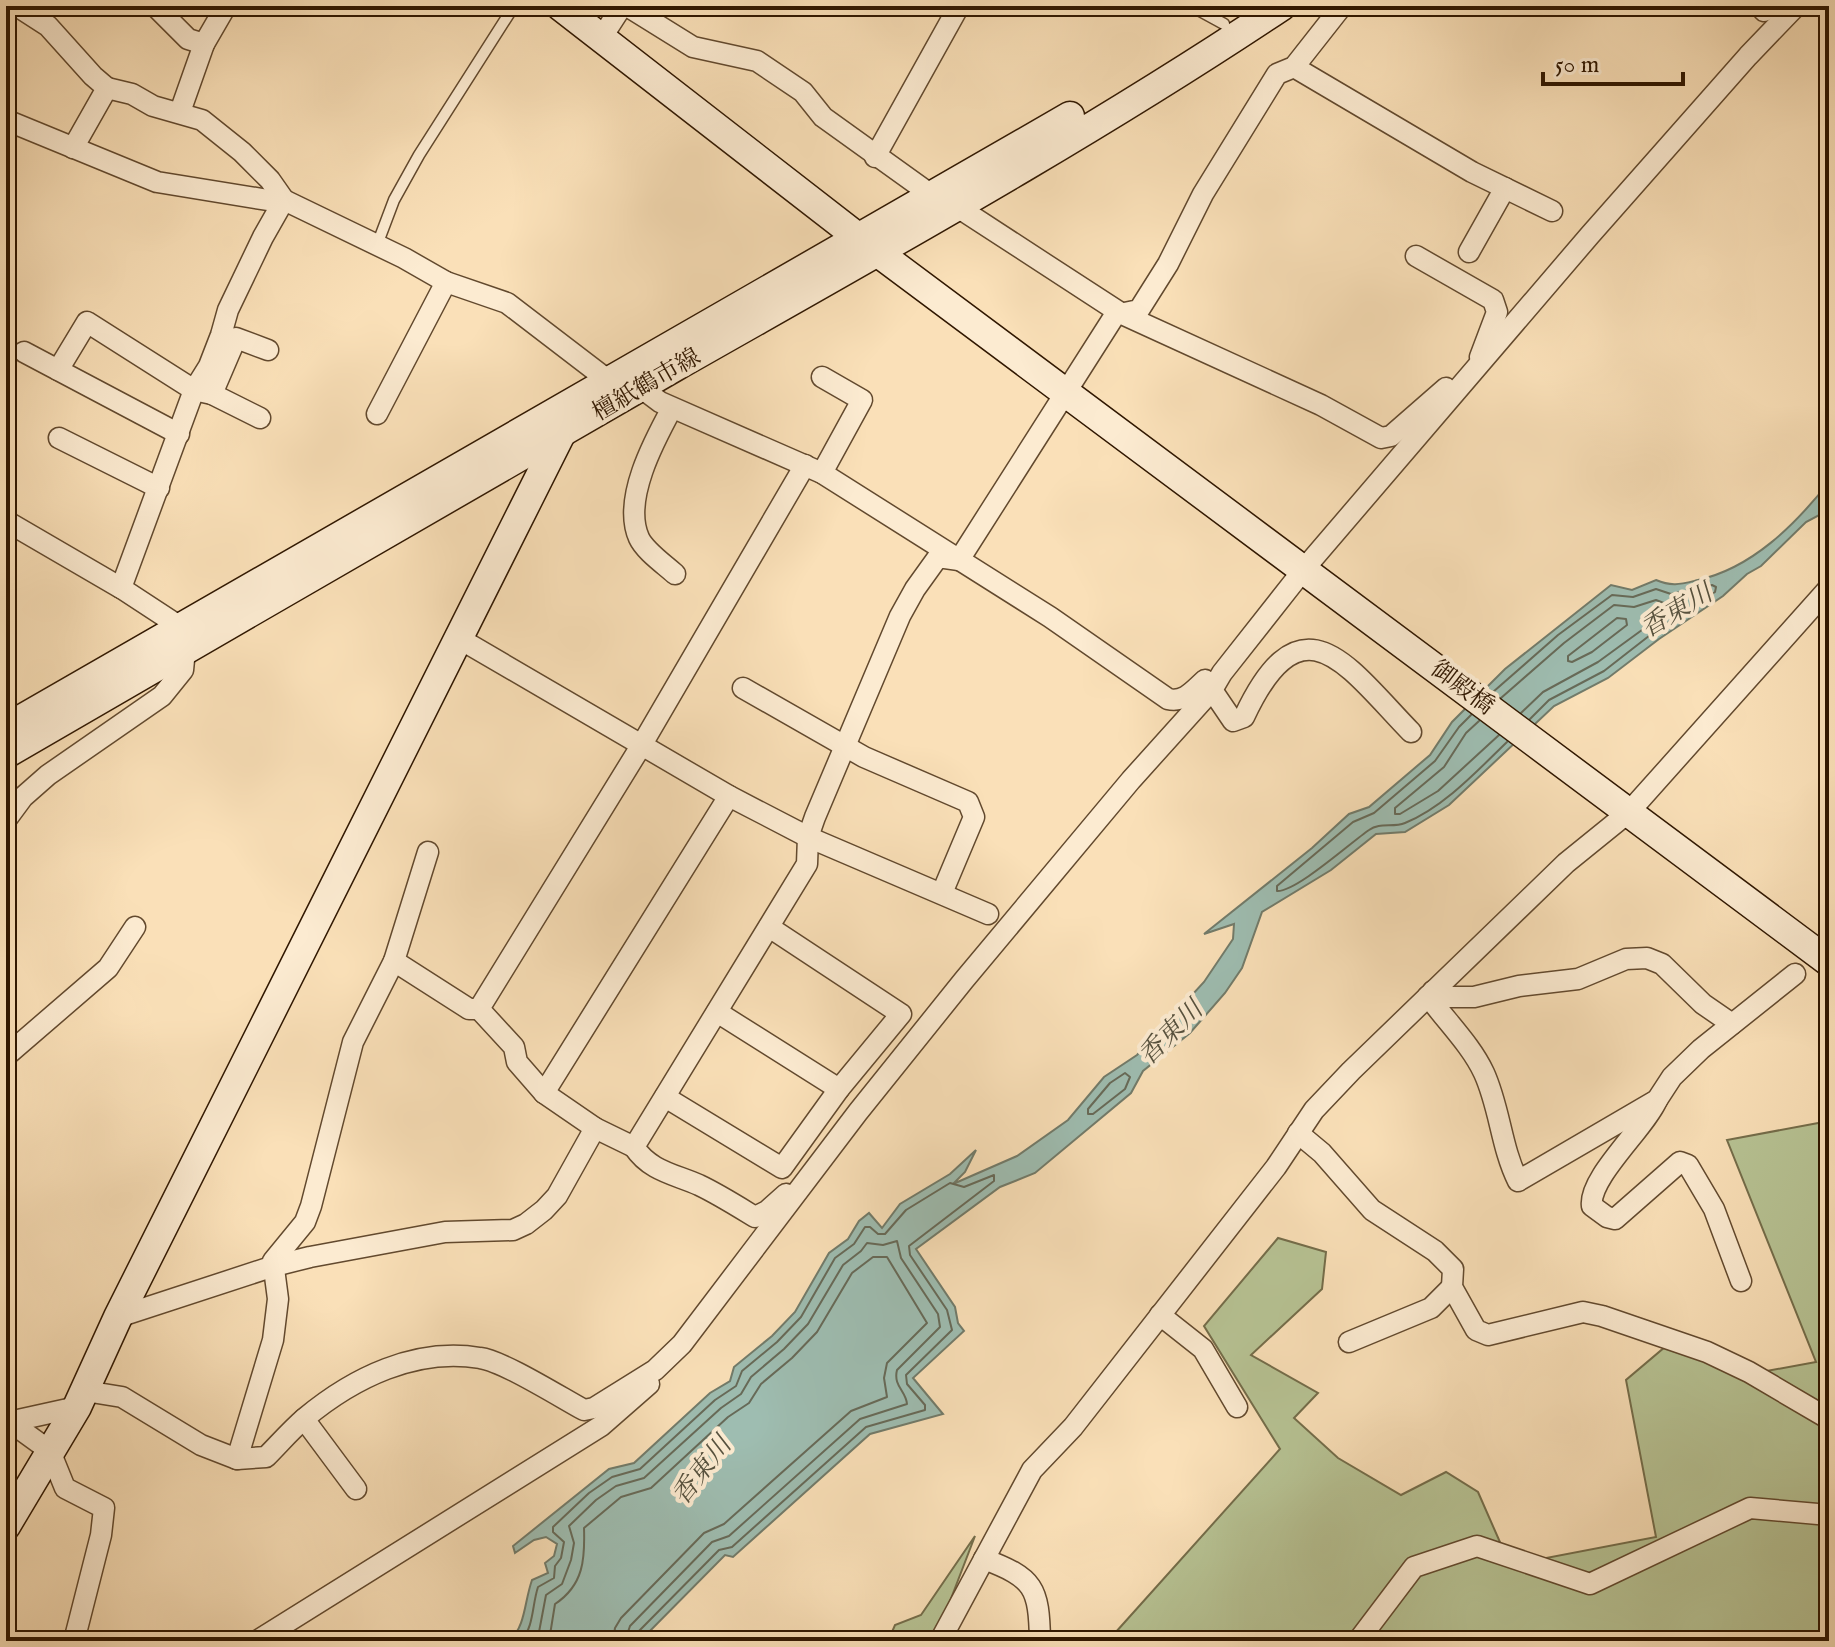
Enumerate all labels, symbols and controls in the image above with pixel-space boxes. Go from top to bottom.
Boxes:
scale bar [1543,36,1683,86]
text: 50 m [1555,50,1599,81]
street label: 檀紙鶴市線 [587,342,706,429]
water label: 香東川 [1635,576,1721,646]
street label: 御殿橋 [1424,654,1500,722]
water label: 香東川 [1132,992,1212,1072]
water label: 香東川 [665,1428,741,1512]

